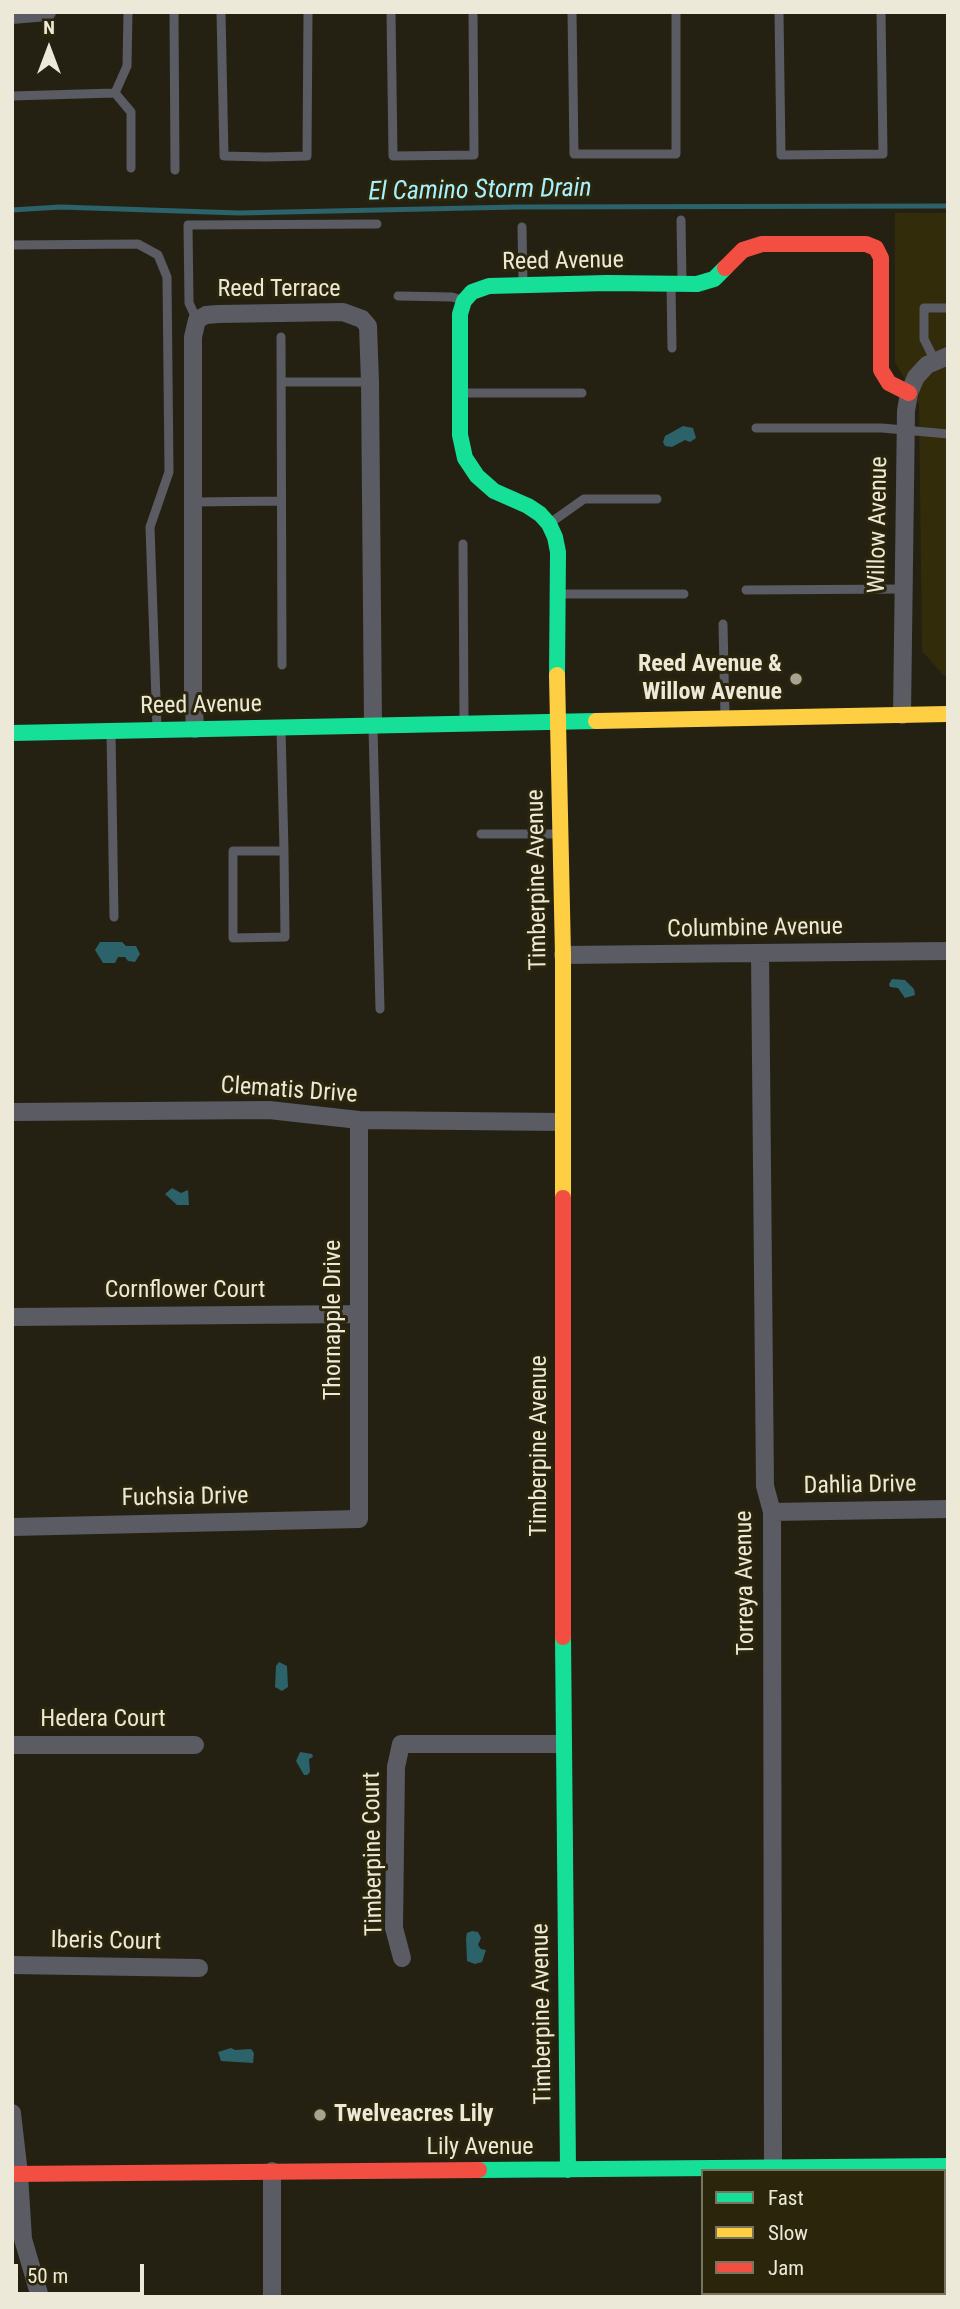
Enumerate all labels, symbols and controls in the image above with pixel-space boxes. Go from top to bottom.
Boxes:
north arrow [14,14,84,84]
text: N [43,16,55,39]
water label: El Camino Storm Drain [368,173,592,209]
street label: Reed Avenue [502,247,624,277]
street label: Reed Terrace [217,276,341,304]
street label: Willow Avenue [863,456,895,594]
place label: Reed Avenue & Willow Avenue [638,651,782,707]
marker: Reed Avenue & Willow Avenue [788,671,804,687]
street label: Reed Avenue [140,691,262,721]
street label: Timberpine Avenue [522,789,554,971]
street label: Columbine Avenue [667,913,843,945]
street label: Clematis Drive [220,1072,358,1110]
street label: Thornapple Drive [320,1240,348,1400]
street label: Cornflower Court [105,1277,265,1305]
street label: Timberpine Avenue [526,1355,554,1537]
street label: Dahlia Drive [803,1471,917,1501]
street label: Fuchsia Drive [121,1482,249,1514]
street label: Torreya Avenue [730,1510,762,1656]
street label: Hedera Court [40,1706,166,1734]
street label: Timberpine Court [358,1772,390,1936]
street label: Timberpine Avenue [527,1923,559,2105]
street label: Iberis Court [50,1927,162,1957]
place label: Twelveacres Lily [334,2101,494,2129]
marker: Twelveacres Lily [312,2107,328,2123]
street label: Lily Avenue [426,2134,534,2162]
legend [701,2169,946,2295]
text: Fast [768,2186,804,2210]
text: Slow [768,2221,808,2245]
scale bar [18,2250,147,2294]
text: Jam [768,2256,804,2280]
text: 50 m [27,2264,68,2288]

